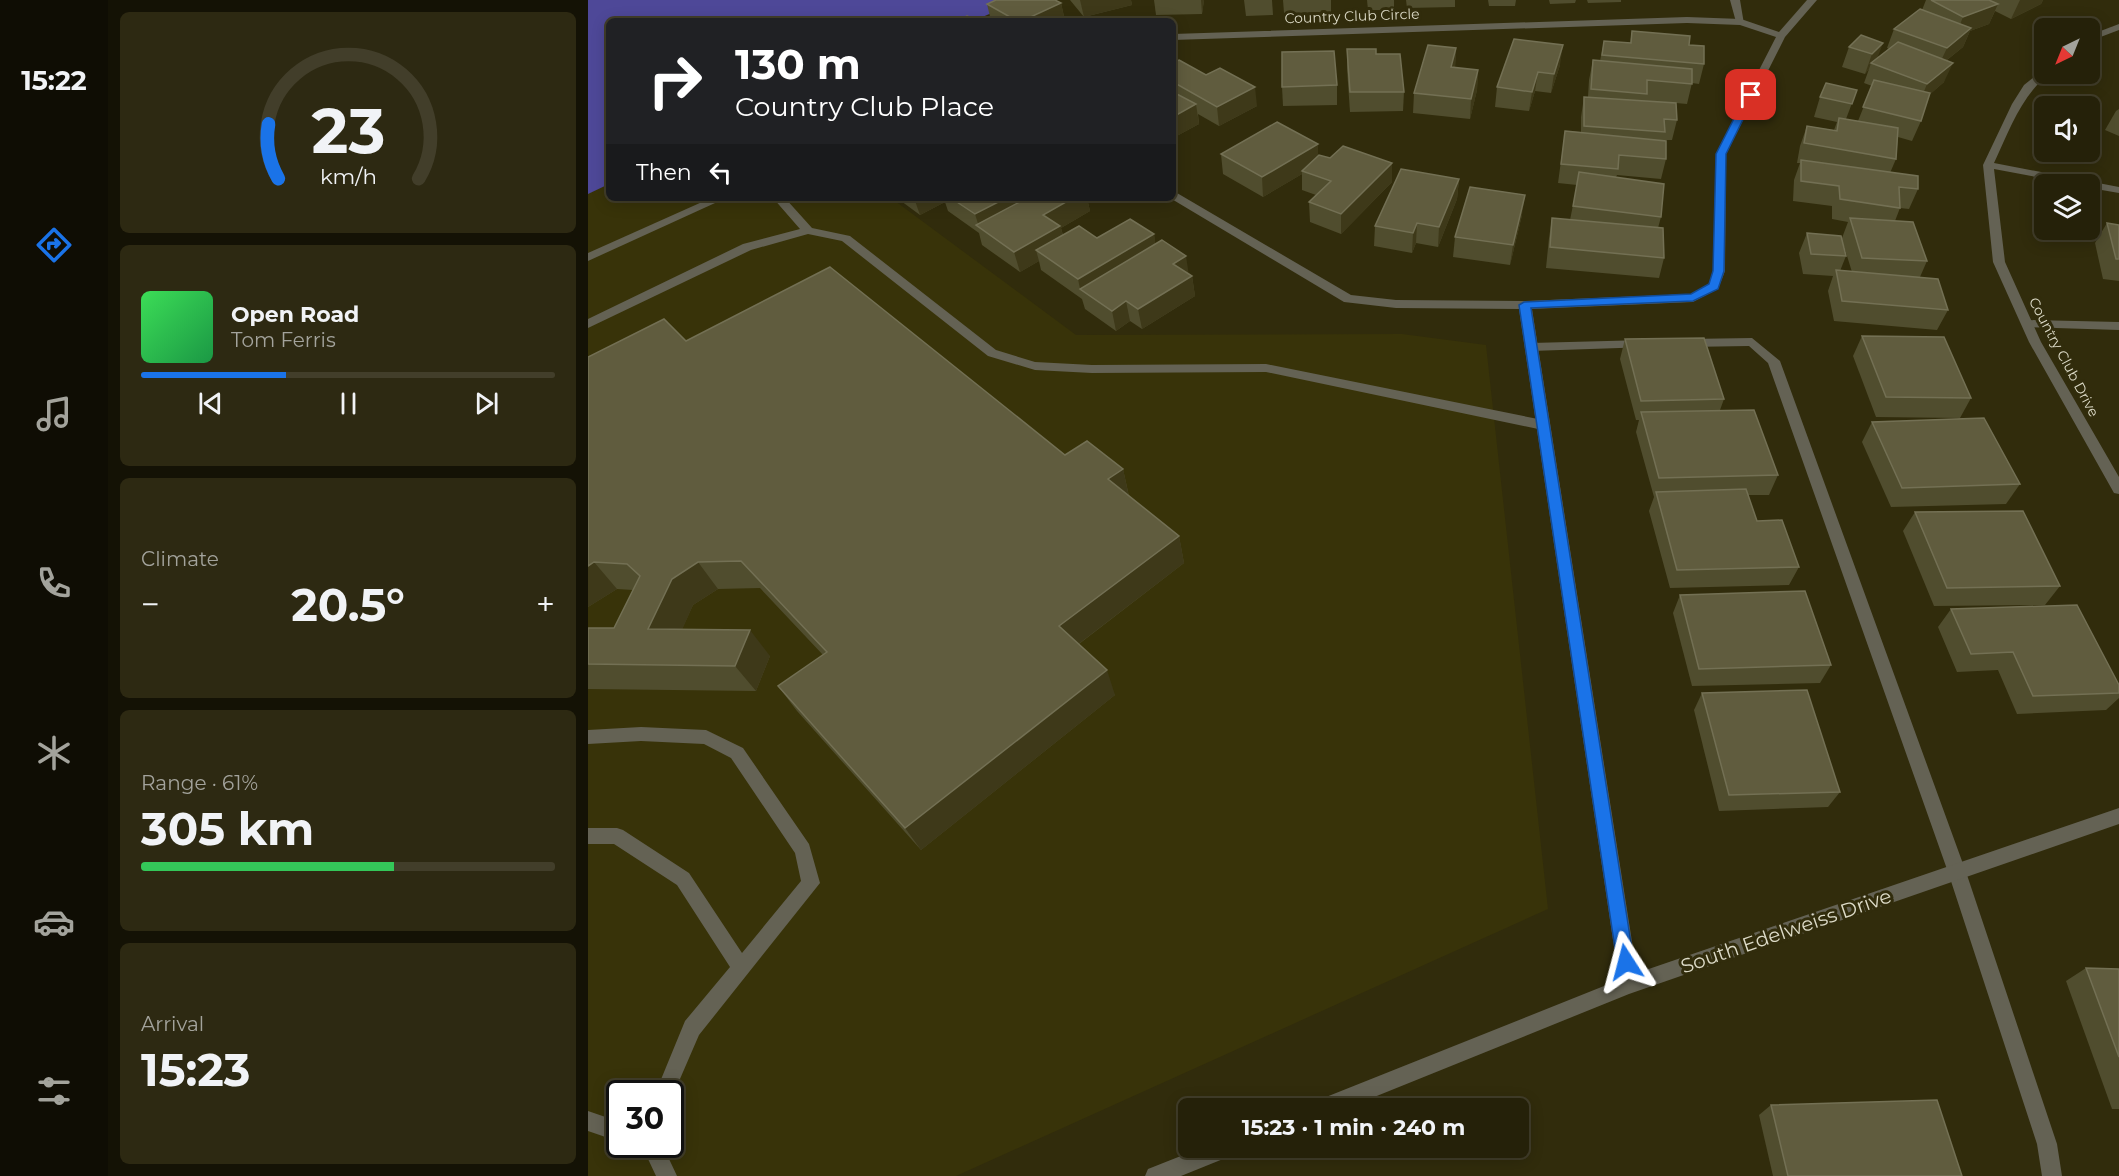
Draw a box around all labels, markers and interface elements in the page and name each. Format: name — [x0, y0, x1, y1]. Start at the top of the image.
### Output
street label: Country Club Circle — [1284, 5, 1420, 27]
north arrow — [2034, 18, 2100, 84]
map controls — [2034, 18, 2100, 240]
text: 130 m — [735, 38, 861, 90]
icon: right — [636, 42, 714, 120]
text: 15:22 — [21, 64, 87, 97]
pin — [1725, 69, 1776, 120]
icon: arrive — [1734, 78, 1767, 111]
text: Country Club Place — [735, 90, 994, 123]
text: 23 — [311, 94, 385, 170]
button: sound — [2034, 96, 2100, 162]
icon: left — [704, 156, 737, 189]
text: Then — [636, 159, 692, 186]
text: km/h — [319, 164, 377, 190]
button: layers — [2034, 174, 2100, 240]
icon: directions — [33, 224, 75, 266]
street label: Country Club Drive — [2025, 294, 2103, 420]
text: Open Road — [231, 301, 359, 328]
text: Tom Ferris — [231, 328, 336, 352]
icon: previous — [194, 387, 227, 420]
icon: pause — [332, 387, 365, 420]
icon: next — [470, 387, 503, 420]
icon: music — [33, 393, 75, 435]
text: Climate — [141, 547, 219, 571]
icon: phone — [33, 562, 75, 604]
text: 20.5° — [291, 577, 405, 632]
text: − — [141, 584, 160, 624]
text: + — [536, 584, 555, 624]
icon: climate — [33, 732, 75, 774]
text: Range · 61% — [141, 771, 258, 795]
text: 305 km — [141, 801, 314, 856]
street label: South Edelweiss Drive — [1677, 884, 1895, 978]
icon: car — [33, 901, 75, 943]
position arrow — [1594, 930, 1658, 994]
text: Arrival — [141, 1012, 204, 1036]
text: 15:23 — [141, 1042, 250, 1097]
icon: filters — [33, 1070, 75, 1112]
speed limit sign: 30 — [606, 1080, 684, 1158]
text: 15:23 · 1 min · 240 m — [1242, 1114, 1465, 1141]

